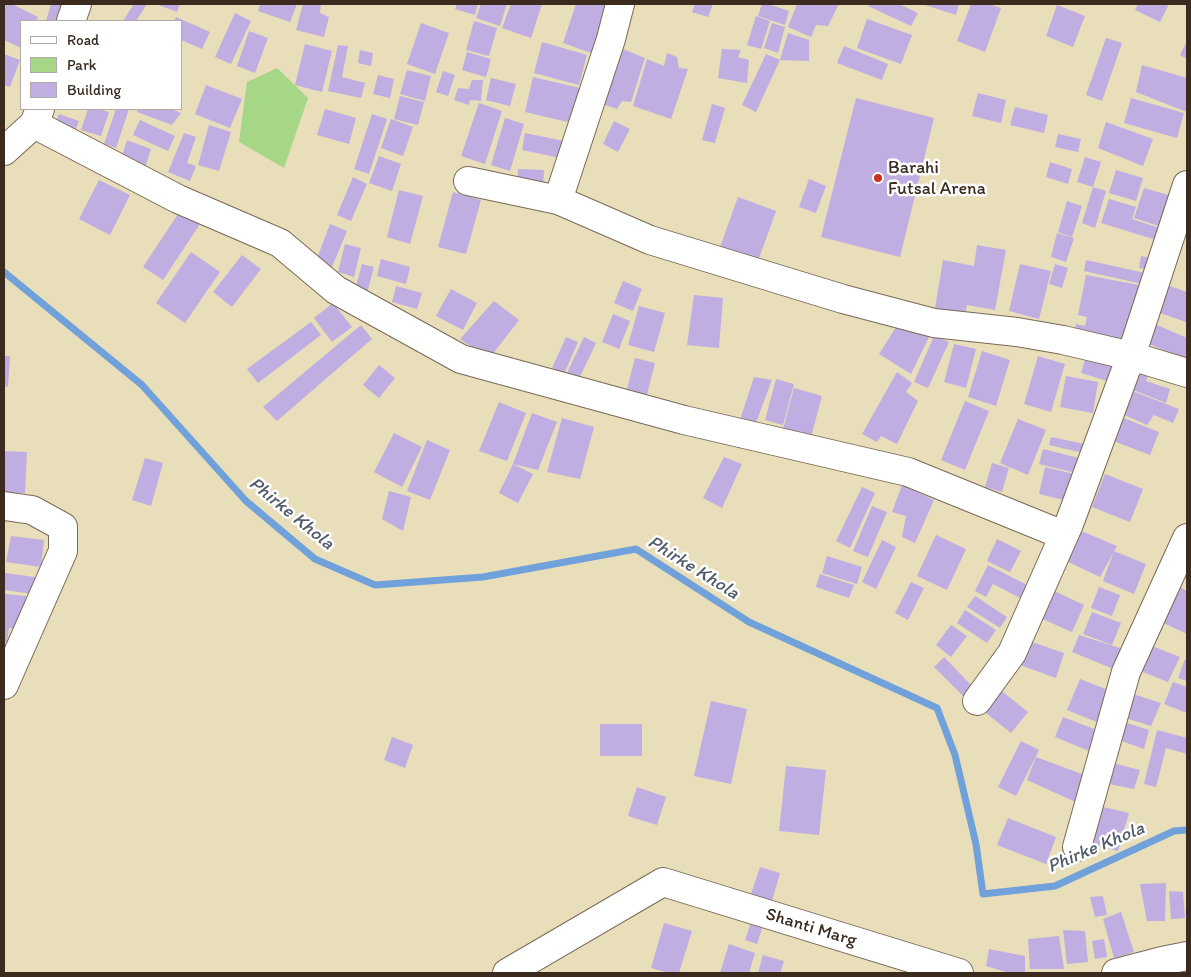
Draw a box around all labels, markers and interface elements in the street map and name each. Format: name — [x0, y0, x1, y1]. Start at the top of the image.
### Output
legend — [20, 20, 182, 110]
text: Road — [67, 31, 99, 49]
text: Park — [67, 56, 97, 74]
text: Building — [67, 81, 121, 99]
place label: Barahi Futsal Arena — [888, 157, 986, 200]
marker: Barahi Futsal Arena — [872, 172, 884, 184]
water label: Phirke Khola — [244, 473, 338, 555]
water label: Phirke Khola — [643, 531, 743, 605]
water label: Phirke Khola — [1044, 817, 1148, 879]
street label: Shanti Marg — [763, 904, 859, 952]

